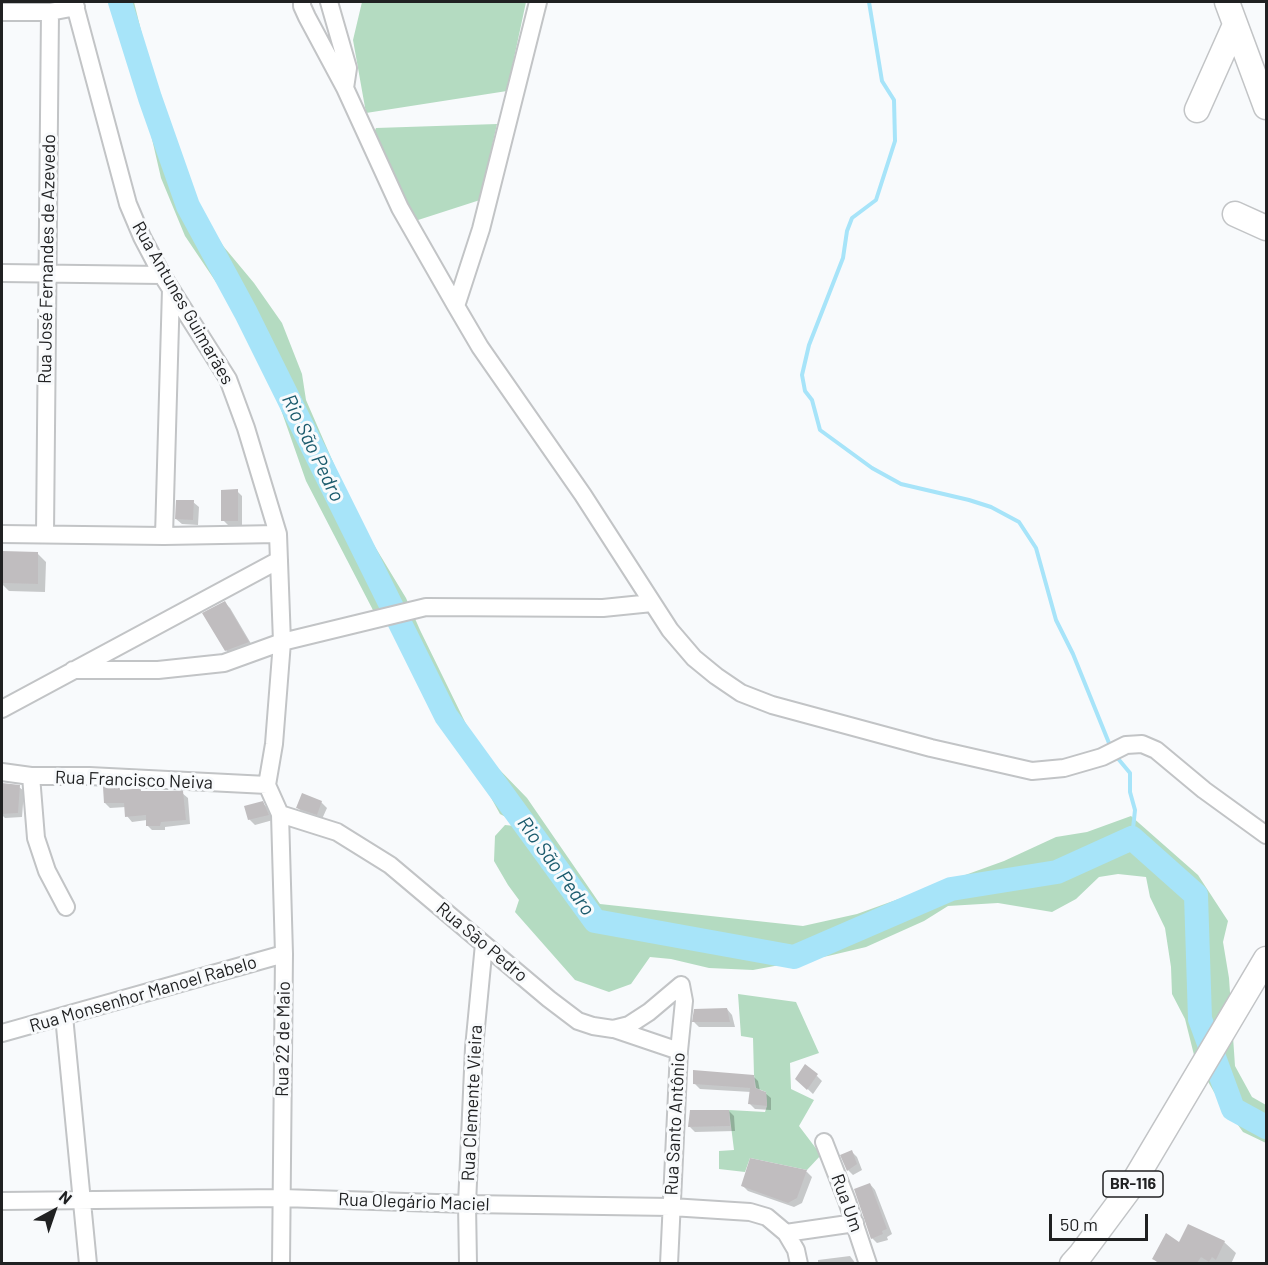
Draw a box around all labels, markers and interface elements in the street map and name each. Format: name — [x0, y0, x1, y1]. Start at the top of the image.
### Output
street label: Rua José Fernandes de Azevedo — [34, 134, 60, 384]
street label: Rua Antunes Guimarães — [128, 218, 238, 388]
water label: Rio São Pedro — [277, 390, 349, 506]
street label: Rua Francisco Neiva — [55, 766, 213, 794]
water label: Rio São Pedro — [512, 812, 600, 920]
street label: Rua São Pedro — [432, 898, 532, 986]
street label: Rua Monsenhor Manoel Rabelo — [27, 951, 259, 1037]
street label: Rua 22 de Maio — [271, 981, 295, 1097]
street label: Rua Clemente Vieira — [457, 1024, 487, 1182]
street label: Rua Santo Antônio — [660, 1052, 690, 1196]
street label: Rua Um — [827, 1171, 867, 1235]
road number: BR-116 — [1103, 1171, 1163, 1197]
north arrow — [24, 1181, 84, 1241]
text: N — [56, 1186, 76, 1208]
street label: Rua Olegário Maciel — [338, 1189, 490, 1215]
scale bar — [1052, 1202, 1151, 1240]
text: 50 m — [1060, 1213, 1098, 1235]

